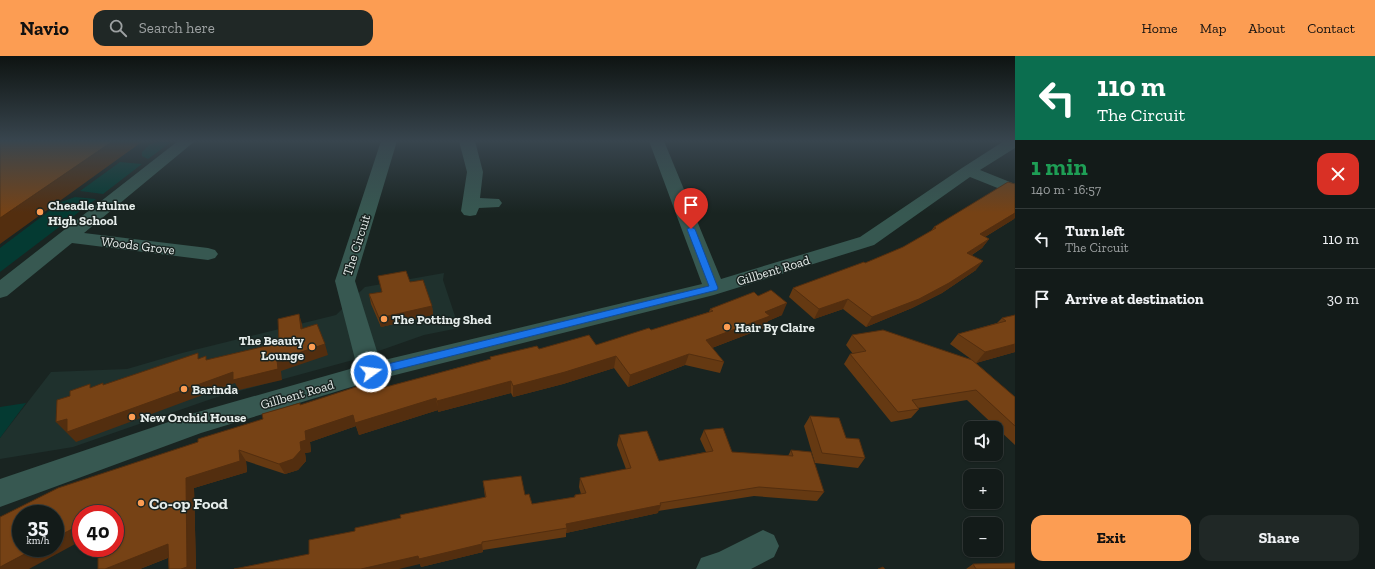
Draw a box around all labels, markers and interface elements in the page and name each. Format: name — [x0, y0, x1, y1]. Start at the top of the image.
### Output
search box — [93, 10, 373, 46]
text: Navio — [20, 17, 69, 40]
icon: search — [107, 17, 129, 39]
text: Search here — [139, 19, 215, 37]
text: Home — [1142, 20, 1178, 37]
text: Map — [1200, 20, 1226, 37]
text: About — [1248, 20, 1285, 37]
text: Contact — [1307, 20, 1355, 37]
text: 110 m — [1097, 70, 1166, 103]
icon: left — [1031, 72, 1083, 124]
text: The Circuit — [1097, 104, 1185, 126]
text: 1 min — [1031, 152, 1088, 181]
button: close — [1317, 153, 1359, 195]
text: 140 m · 16:57 — [1031, 182, 1101, 197]
pin — [674, 188, 708, 229]
icon: arrive — [680, 194, 702, 216]
place label: Cheadle Hulme High School — [48, 198, 136, 228]
marker: Cheadle Hulme High School — [35, 207, 45, 217]
street label: The Circuit — [340, 212, 373, 278]
text: Turn left — [1065, 222, 1125, 240]
icon: left — [1031, 228, 1053, 250]
text: 110 m — [1322, 230, 1359, 248]
street label: Woods Grove — [100, 234, 176, 257]
text: The Circuit — [1065, 240, 1129, 255]
street label: Gillbent Road — [735, 252, 812, 289]
icon: arrive — [1031, 288, 1053, 310]
text: Arrive at destination — [1065, 290, 1204, 308]
text: 30 m — [1327, 290, 1359, 308]
place label: The Potting Shed — [392, 312, 492, 327]
marker: The Potting Shed — [379, 314, 389, 324]
place label: Hair By Claire — [735, 320, 815, 335]
marker: Hair By Claire — [722, 322, 732, 332]
place label: The Beauty Lounge — [239, 333, 305, 363]
marker: The Beauty Lounge — [307, 342, 317, 352]
position arrow — [350, 351, 392, 393]
street label: Gillbent Road — [259, 377, 336, 412]
place label: Barinda — [192, 382, 238, 397]
marker: Barinda — [179, 384, 189, 394]
place label: New Orchid House — [140, 410, 247, 425]
marker: New Orchid House — [127, 412, 137, 422]
map controls — [963, 421, 1003, 557]
button: sound — [963, 421, 1003, 461]
button: + — [963, 469, 1003, 509]
place label: Co-op Food — [149, 494, 228, 513]
marker: Co-op Food — [136, 498, 146, 508]
speed limit sign: 40 — [72, 505, 124, 557]
text: 35 — [27, 514, 49, 538]
button: Exit — [1031, 515, 1191, 561]
button: Share — [1199, 515, 1359, 561]
button: − — [963, 517, 1003, 557]
text: km/h — [27, 535, 49, 547]

